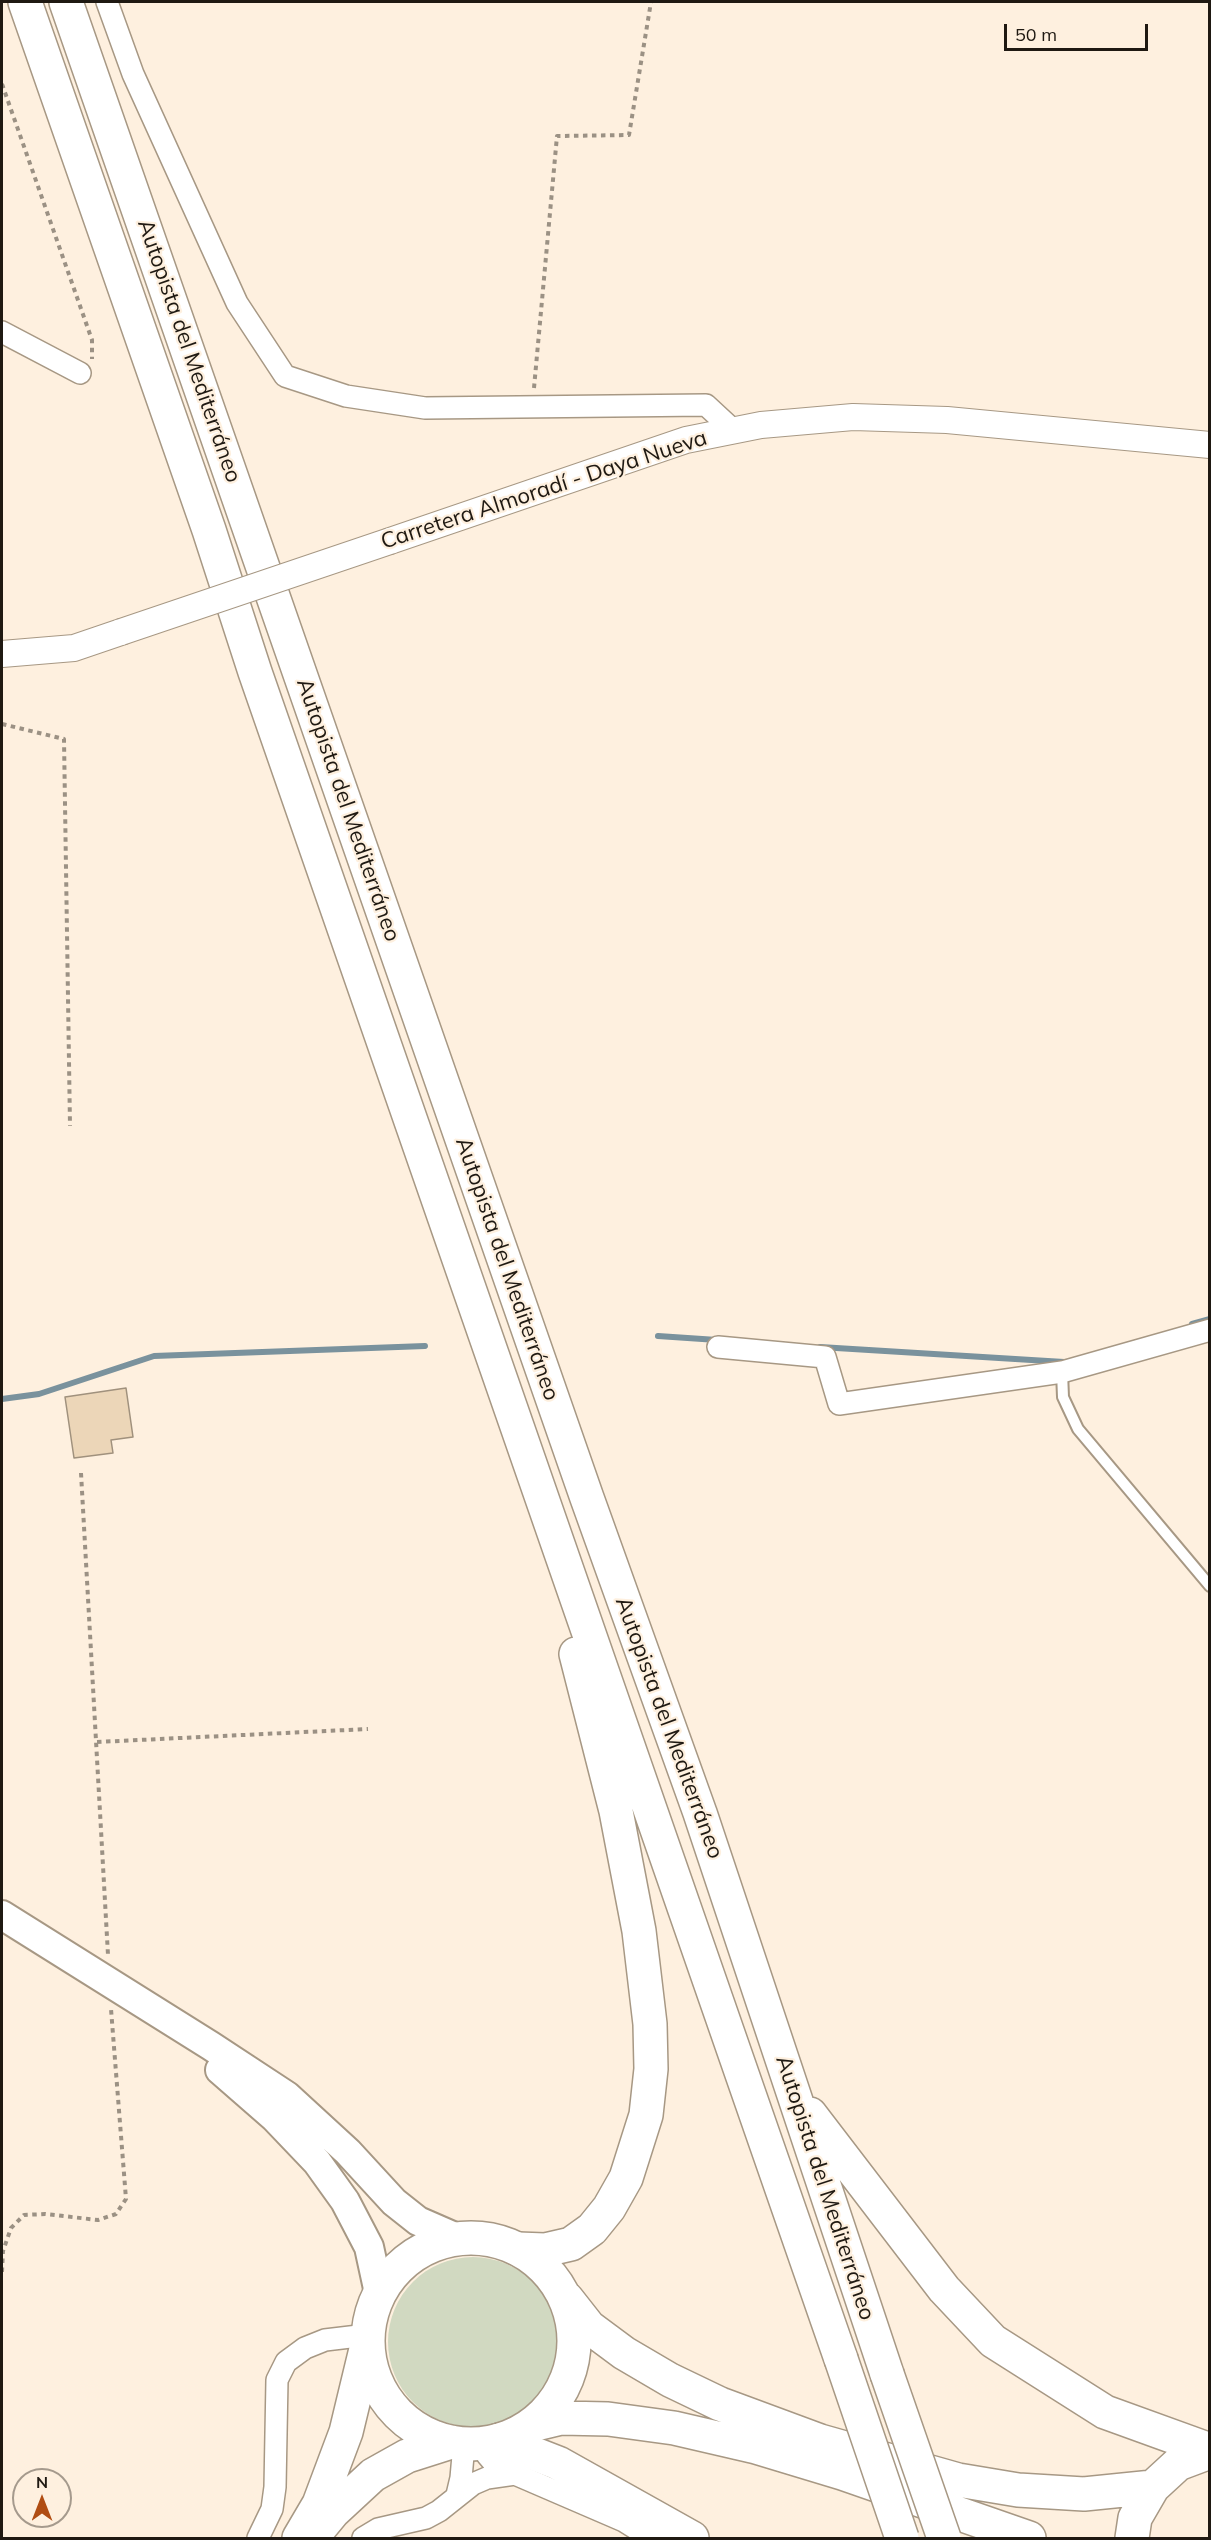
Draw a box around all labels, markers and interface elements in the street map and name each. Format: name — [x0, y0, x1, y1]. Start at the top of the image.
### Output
scale bar — [1007, 12, 1151, 50]
text: 50 m — [1015, 23, 1057, 46]
street label: Autopista del Mediterráneo — [132, 216, 246, 486]
street label: Carretera Almoradí - Daya Nueva — [378, 425, 710, 555]
street label: Autopista del Mediterráneo — [291, 675, 405, 945]
street label: Autopista del Mediterráneo — [450, 1134, 564, 1404]
street label: Autopista del Mediterráneo — [609, 1594, 729, 1862]
street label: Autopista del Mediterráneo — [770, 2052, 880, 2324]
north arrow — [12, 2468, 72, 2528]
text: N — [36, 2472, 48, 2492]

